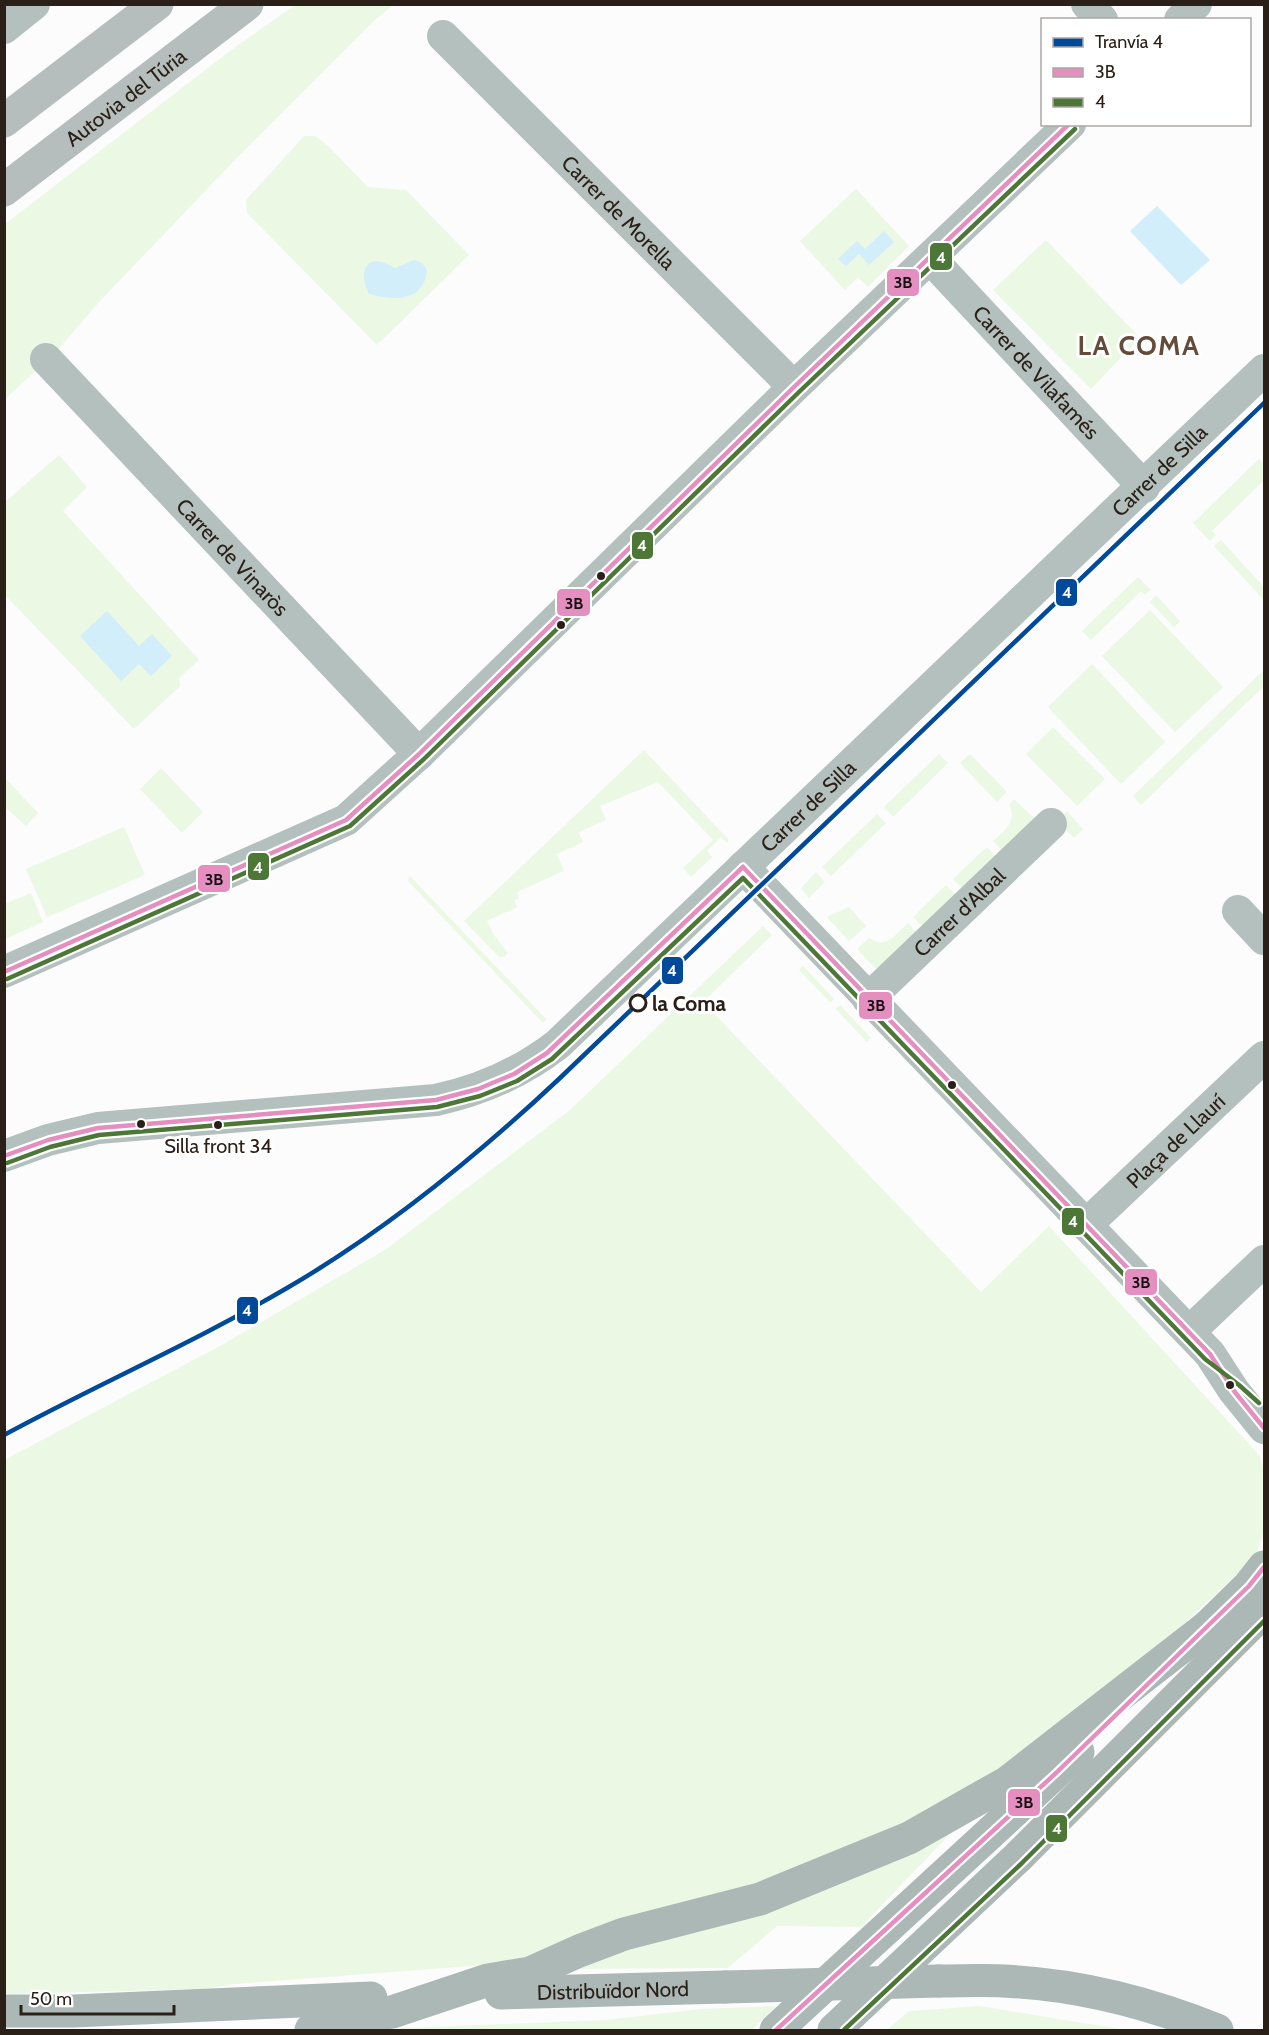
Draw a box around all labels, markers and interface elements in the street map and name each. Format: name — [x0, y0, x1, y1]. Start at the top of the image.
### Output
legend — [1041, 18, 1251, 126]
text: Tranvía 4 — [1095, 31, 1163, 53]
street label: Autovia del Túria — [60, 43, 191, 151]
text: 3B — [1095, 61, 1116, 83]
text: 4 — [1095, 91, 1105, 113]
street label: Carrer de Morella — [557, 150, 681, 274]
line badge: 4 — [929, 242, 953, 271]
text: 4 — [936, 248, 946, 267]
line badge: 3B — [886, 268, 920, 297]
text: 3B — [894, 273, 912, 292]
street label: Carrer de Vilafamés — [968, 300, 1105, 444]
district label: LA COMA — [1078, 329, 1200, 362]
street label: Carrer de Silla — [1106, 419, 1212, 521]
street label: Carrer de Vinaròs — [171, 493, 294, 621]
line badge: 4 — [631, 531, 654, 560]
text: 4 — [637, 536, 647, 555]
unlabelled marker — [595, 570, 607, 582]
line badge: 4 — [1055, 578, 1078, 607]
text: 4 — [1062, 583, 1072, 602]
line badge: 3B — [556, 588, 591, 617]
text: 3B — [565, 594, 583, 613]
unlabelled marker — [555, 619, 567, 631]
street label: Carrer de Silla — [755, 754, 860, 857]
line badge: 4 — [247, 852, 270, 881]
text: 4 — [253, 858, 263, 877]
street label: Carrer d'Albal — [908, 862, 1010, 961]
line badge: 3B — [197, 864, 231, 893]
text: 3B — [205, 870, 223, 889]
line badge: 4 — [661, 956, 684, 985]
text: 4 — [667, 961, 677, 980]
place label: la Coma — [652, 991, 727, 1016]
line badge: 3B — [858, 991, 893, 1020]
marker: la Coma — [629, 994, 647, 1012]
text: 3B — [867, 996, 885, 1015]
unlabelled marker — [946, 1079, 958, 1091]
street label: Plaça de Llaurí — [1121, 1088, 1230, 1193]
unlabelled marker — [135, 1118, 147, 1130]
marker: Silla front 34 — [212, 1119, 224, 1131]
place label: Silla front 34 — [164, 1134, 272, 1158]
line badge: 4 — [1061, 1207, 1085, 1236]
text: 4 — [1068, 1212, 1078, 1231]
line badge: 3B — [1124, 1268, 1158, 1296]
text: 3B — [1132, 1273, 1150, 1292]
line badge: 4 — [236, 1296, 259, 1325]
text: 4 — [242, 1301, 252, 1320]
unlabelled marker — [1224, 1379, 1236, 1391]
line badge: 3B — [1007, 1788, 1041, 1817]
text: 3B — [1015, 1793, 1033, 1812]
line badge: 4 — [1045, 1814, 1068, 1843]
text: 4 — [1052, 1819, 1062, 1838]
street label: Distribuïdor Nord — [537, 1975, 689, 2005]
scale bar — [21, 1978, 174, 2016]
text: 50 m — [30, 1988, 72, 2010]

